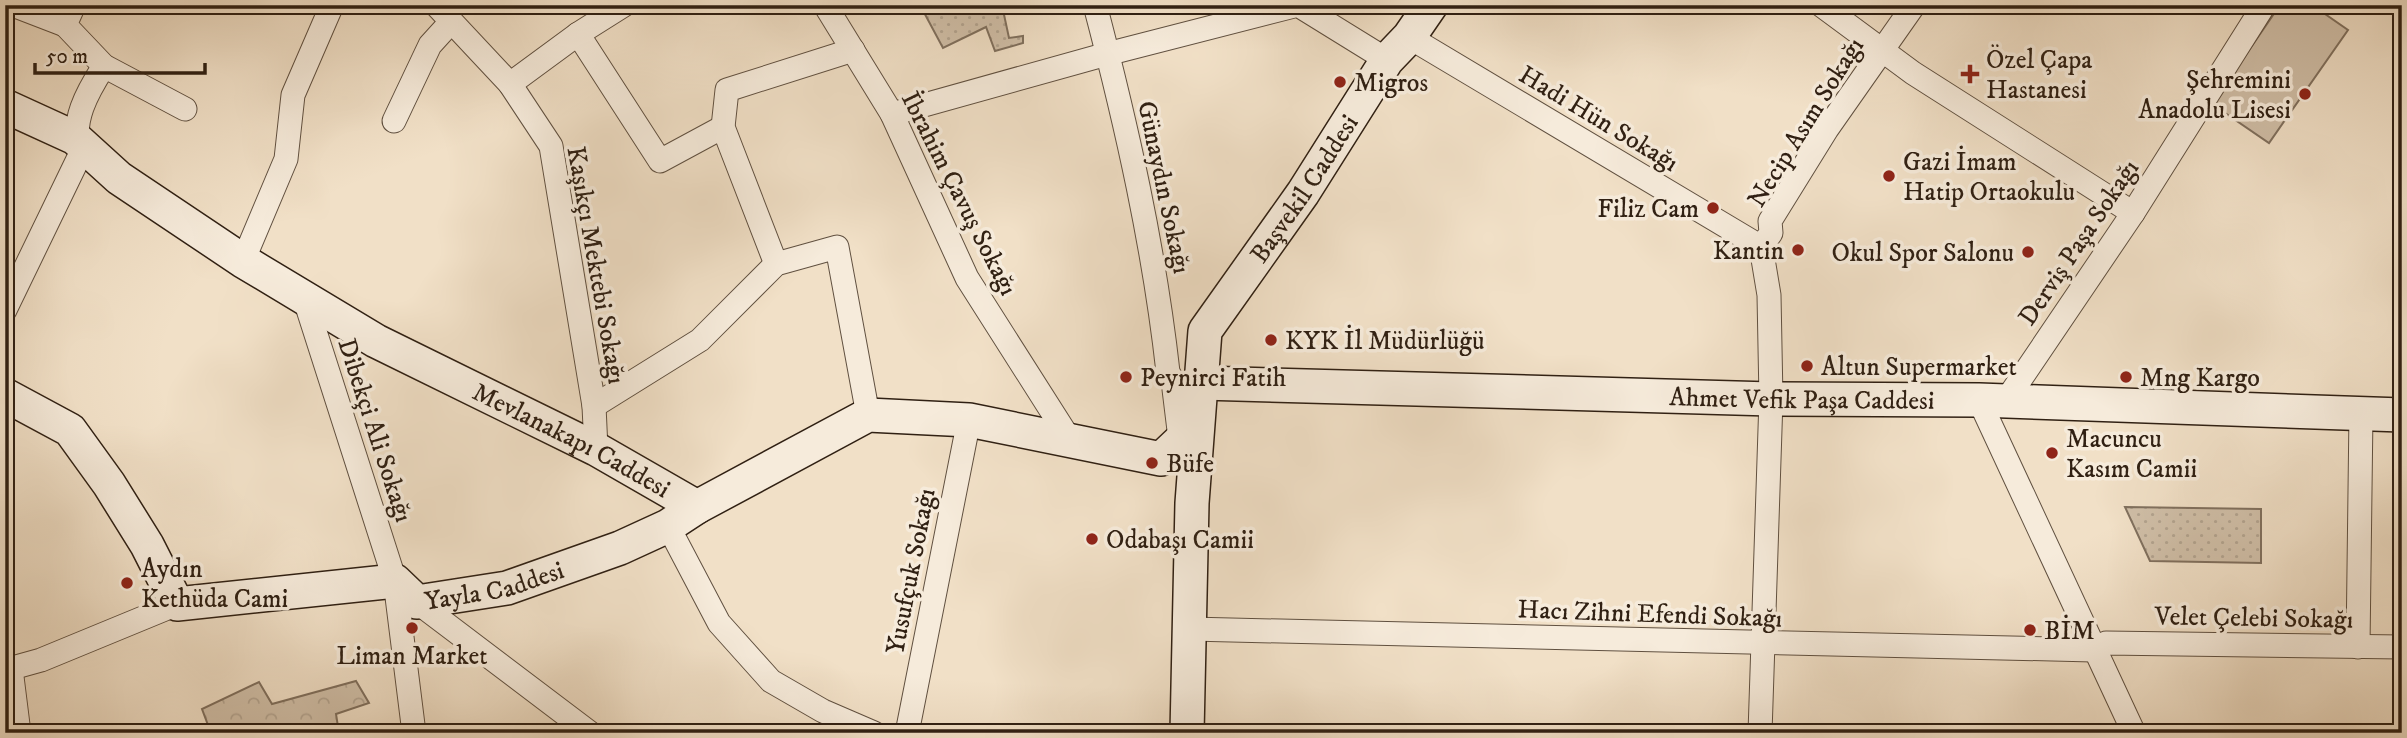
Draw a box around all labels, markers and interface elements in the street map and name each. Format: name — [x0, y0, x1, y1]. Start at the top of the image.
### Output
scale bar — [35, 32, 205, 76]
street label: Necip Asım Sokağı — [1741, 32, 1872, 214]
text: 50 m — [46, 44, 88, 70]
place label: Özel Çapa Hastanesi — [1986, 44, 2092, 107]
street label: Hadi Hün Sokağı — [1512, 59, 1684, 180]
marker: Özel Çapa Hastanesi — [1960, 64, 1980, 84]
place label: Şehremini Anadolu Lisesi — [2138, 64, 2291, 127]
place label: Migros — [1354, 67, 1428, 100]
marker: Migros — [1332, 74, 1348, 90]
street label: İbrahim Çavuş Sokağı — [893, 86, 1025, 301]
marker: Şehremini Anadolu Lisesi — [2297, 86, 2313, 102]
street label: Günaydın Sokağı — [1129, 98, 1198, 277]
street label: Başvekil Caddesi — [1243, 109, 1366, 270]
street label: Kaşıkçı Mektebi Sokağı — [558, 144, 633, 387]
place label: Gazi İmam Hatip Ortaokulu — [1903, 145, 2075, 209]
street label: Derviş Paşa Sokağı — [2011, 153, 2147, 332]
marker: Gazi İmam Hatip Ortaokulu — [1881, 168, 1897, 184]
place label: Filiz Cam — [1597, 193, 1699, 226]
marker: Filiz Cam — [1705, 200, 1721, 216]
place label: Kantin — [1713, 235, 1784, 268]
place label: Okul Spor Salonu — [1832, 237, 2014, 270]
marker: Kantin — [1790, 242, 1806, 258]
marker: Okul Spor Salonu — [2020, 244, 2036, 260]
place label: KYK İl Müdürlüğü — [1285, 324, 1484, 358]
marker: KYK İl Müdürlüğü — [1263, 332, 1279, 348]
street label: Dibekçi Ali Sokağı — [329, 334, 420, 527]
place label: Altun Supermarket — [1821, 351, 2017, 384]
marker: Altun Supermarket — [1799, 358, 1815, 374]
place label: Peynirci Fatih — [1140, 362, 1286, 395]
place label: Mng Kargo — [2140, 362, 2260, 395]
marker: Peynirci Fatih — [1118, 369, 1134, 385]
marker: Mng Kargo — [2118, 369, 2134, 385]
street label: Mevlanakapı Caddesi — [467, 376, 676, 506]
street label: Ahmet Vefik Paşa Caddesi — [1669, 381, 1934, 418]
place label: Macuncu Kasım Camii — [2066, 423, 2197, 486]
marker: Macuncu Kasım Camii — [2044, 445, 2060, 461]
place label: Büfe — [1166, 448, 1214, 481]
marker: Büfe — [1144, 455, 1160, 471]
street label: Yusufçuk Sokağı — [879, 485, 944, 657]
place label: Odabaşı Camii — [1106, 524, 1254, 557]
marker: Odabaşı Camii — [1084, 531, 1100, 547]
place label: Aydın Kethüda Cami — [141, 553, 288, 616]
street label: Yayla Caddesi — [422, 554, 569, 619]
marker: Aydın Kethüda Cami — [119, 575, 135, 591]
street label: Hacı Zihni Efendi Sokağı — [1517, 593, 1783, 636]
street label: Velet Çelebi Sokağı — [2153, 600, 2354, 637]
place label: BİM — [2044, 614, 2095, 648]
marker: Liman Market — [404, 620, 420, 636]
marker: BİM — [2022, 622, 2038, 638]
place label: Liman Market — [336, 640, 488, 673]

